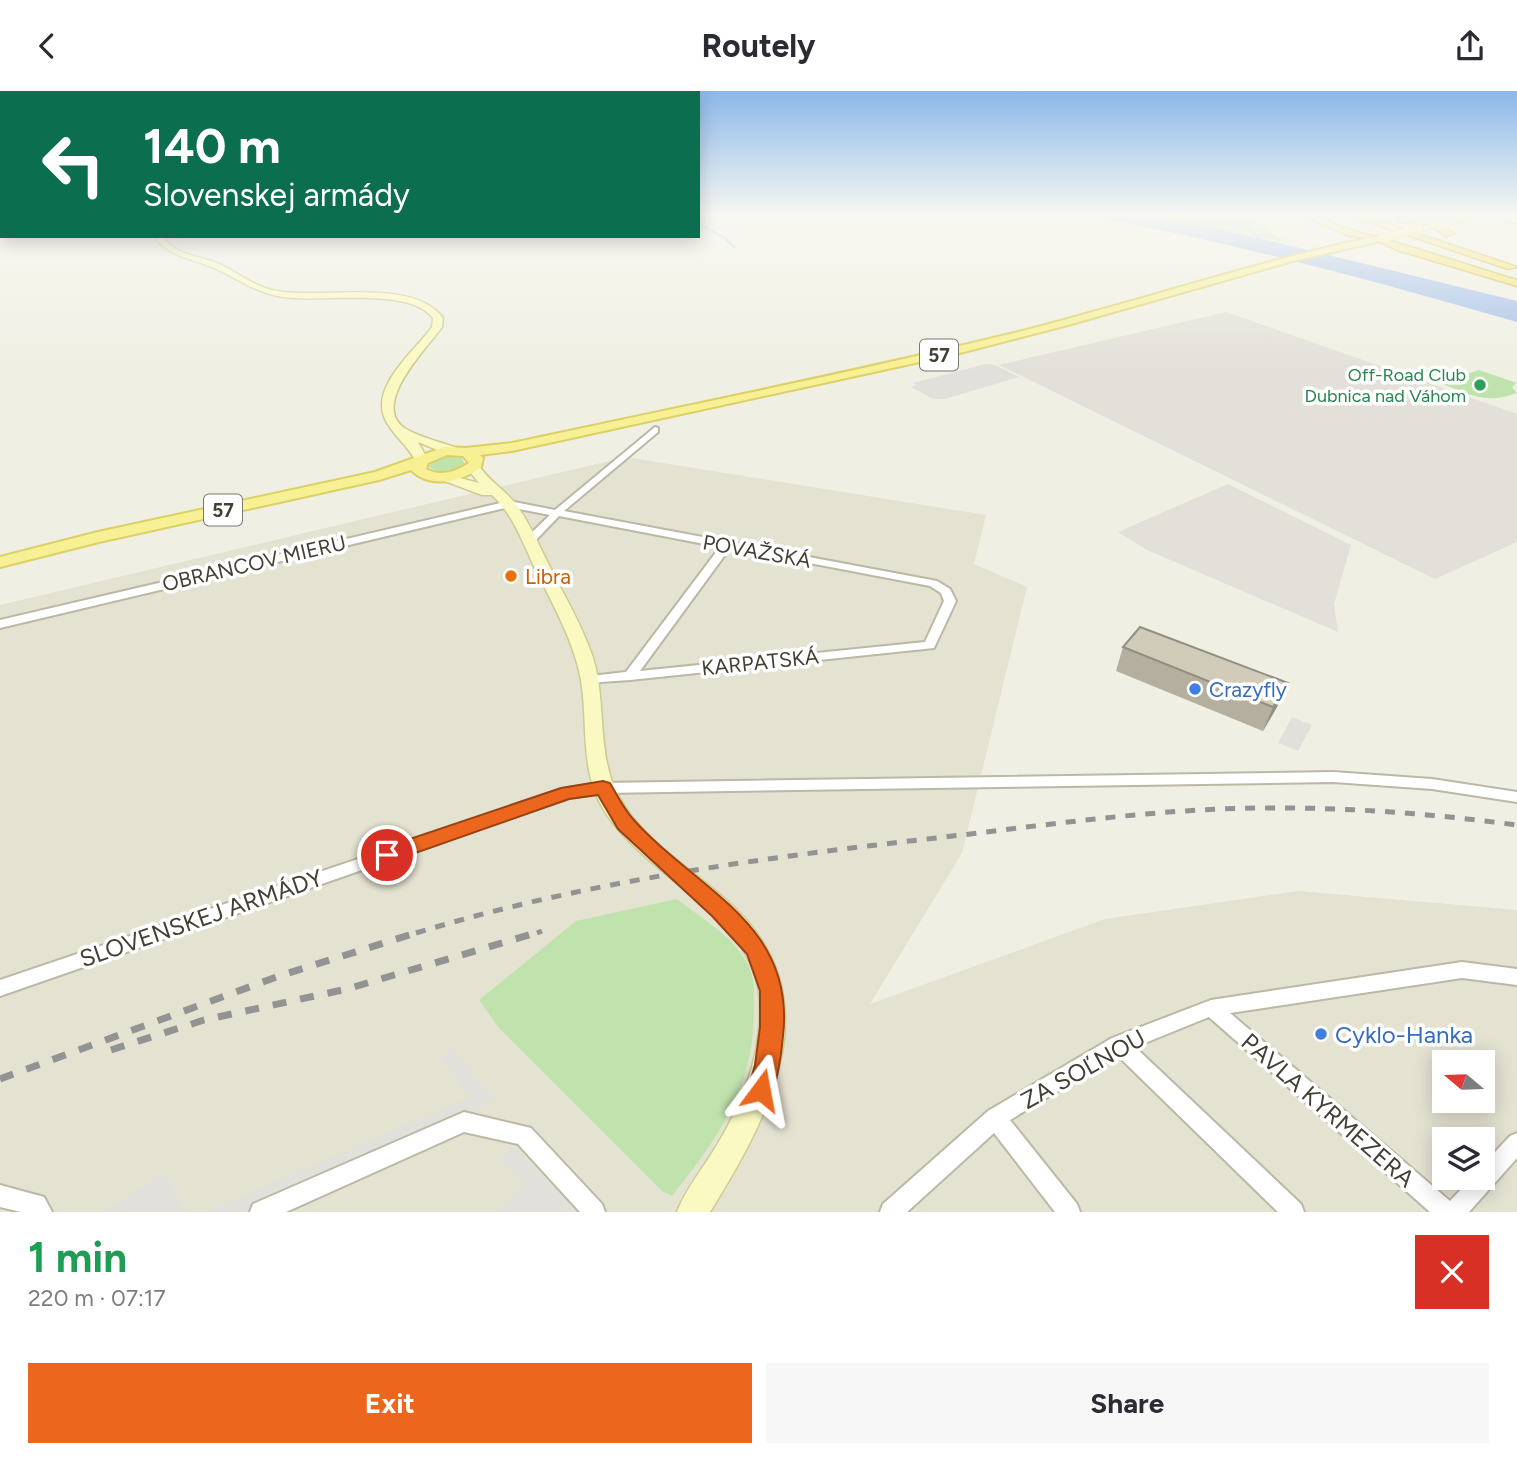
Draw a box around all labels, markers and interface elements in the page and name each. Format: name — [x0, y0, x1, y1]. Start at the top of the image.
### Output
icon: back — [28, 27, 66, 65]
text: Routely — [701, 27, 816, 65]
icon: share — [1451, 27, 1489, 65]
text: 140 m — [143, 116, 281, 175]
icon: left — [28, 119, 119, 210]
text: Slovenskej armády — [143, 176, 410, 214]
road number: 57 — [920, 339, 958, 371]
place label: Off-Road Club Dubnica nad Váhom — [1305, 364, 1466, 407]
marker: Off-Road Club Dubnica nad Váhom — [1472, 377, 1488, 393]
road number: 57 — [204, 495, 242, 525]
street label: POVAŽSKÁ — [701, 529, 813, 573]
street label: OBRANCOV MIERU — [160, 530, 348, 596]
place label: Libra — [525, 564, 571, 589]
marker: Libra — [503, 568, 519, 584]
street label: KARPATSKÁ — [700, 643, 820, 681]
place label: Crazyfly — [1209, 677, 1287, 702]
marker: Crazyfly — [1187, 681, 1203, 697]
pin — [357, 825, 417, 885]
icon: arrive — [368, 836, 406, 874]
street label: SLOVENSKEJ ARMÁDY — [76, 863, 327, 973]
place label: Cyklo-Hanka — [1335, 1020, 1473, 1049]
street label: ZA SOĽNOU — [1016, 1023, 1150, 1115]
marker: Cyklo-Hanka — [1313, 1026, 1329, 1042]
street label: PAVLA KYRMEZERA — [1235, 1027, 1421, 1194]
north arrow — [1432, 1050, 1494, 1113]
map controls — [1432, 1050, 1495, 1190]
position arrow — [724, 1053, 798, 1127]
button: layers — [1432, 1127, 1495, 1190]
text: 1 min — [28, 1232, 127, 1283]
button: close — [1415, 1235, 1489, 1309]
text: 220 m · 07:17 — [28, 1284, 166, 1312]
button: Exit — [28, 1363, 752, 1443]
button: Share — [766, 1363, 1489, 1443]

